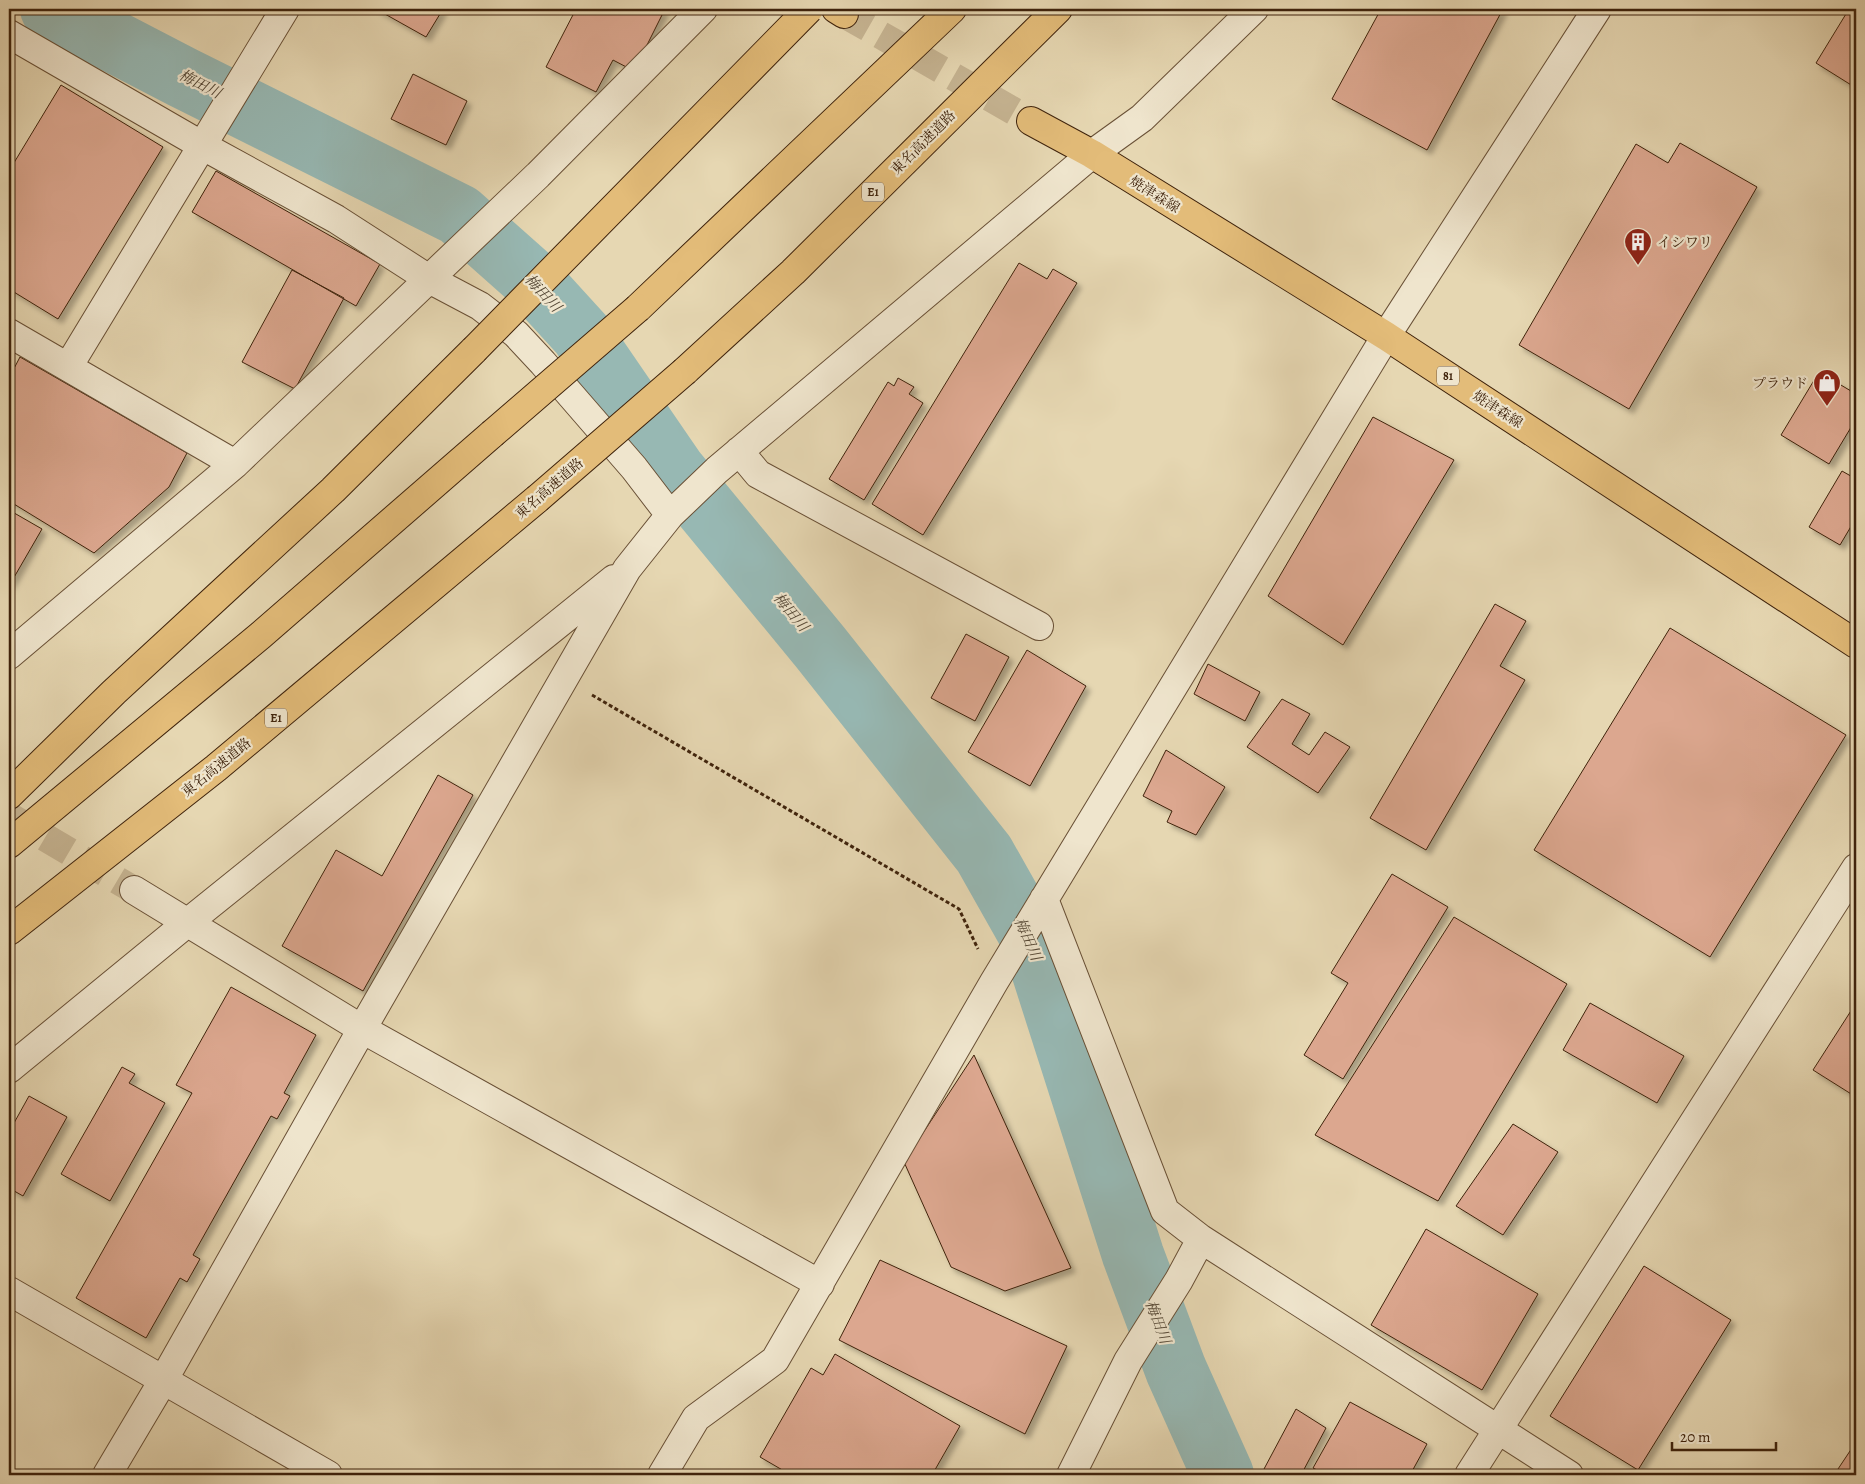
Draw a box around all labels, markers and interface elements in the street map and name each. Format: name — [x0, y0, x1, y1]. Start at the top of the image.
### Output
water label: 梅田川 — [175, 65, 226, 104]
street label: 東名高速道路 — [887, 106, 960, 179]
street label: 焼津森線 — [1126, 172, 1184, 217]
road number: E1 — [862, 182, 884, 202]
building icon: イシワリ — [1623, 227, 1653, 266]
place label: イシワリ — [1657, 233, 1713, 252]
water label: 梅田川 — [520, 270, 567, 318]
road number: 81 — [1437, 366, 1459, 386]
shop icon: プラウド — [1812, 368, 1842, 407]
place label: プラウド — [1752, 374, 1808, 393]
street label: 焼津森線 — [1469, 386, 1526, 433]
street label: 東名高速道路 — [511, 454, 587, 523]
water label: 梅田川 — [769, 588, 814, 637]
road number: E1 — [265, 708, 287, 728]
street label: 東名高速道路 — [178, 734, 255, 801]
water label: 梅田川 — [1010, 914, 1047, 965]
water label: 梅田川 — [1141, 1297, 1176, 1348]
scale bar — [1672, 1419, 1776, 1451]
text: 20 m — [1680, 1427, 1711, 1447]

